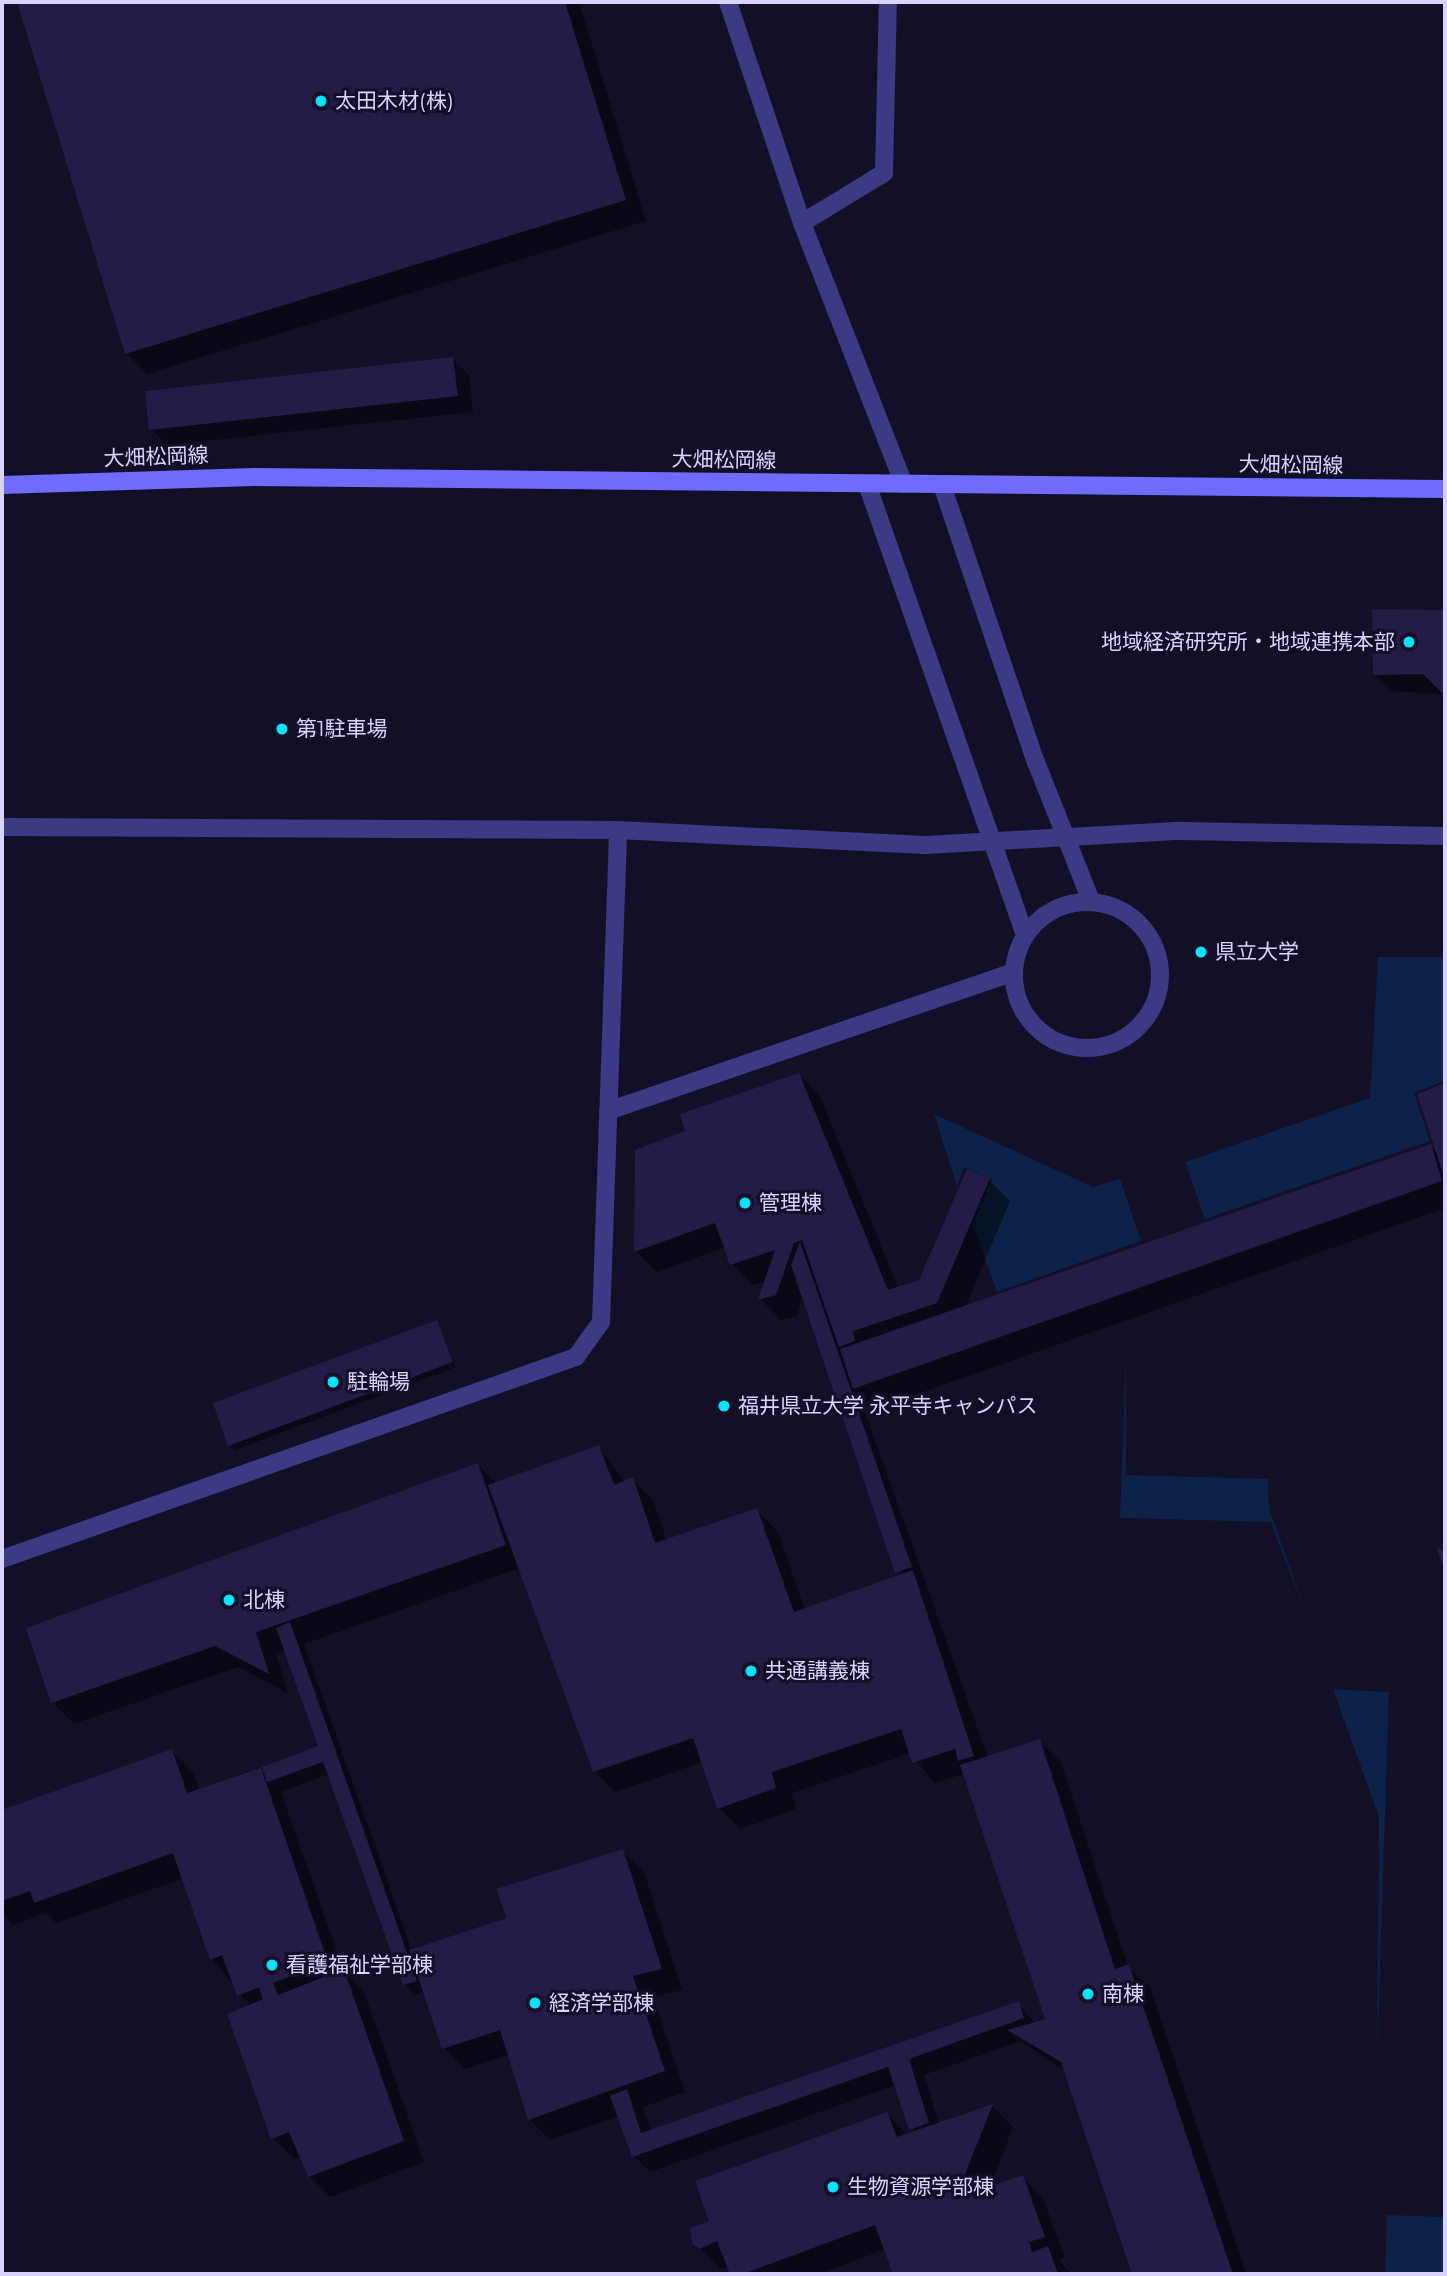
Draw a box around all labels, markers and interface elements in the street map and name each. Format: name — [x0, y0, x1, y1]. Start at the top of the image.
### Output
place label: 太田木材(株) — [335, 88, 454, 114]
marker: 太田木材(株) — [313, 93, 329, 109]
street label: 大畑松岡線 — [103, 443, 209, 471]
street label: 大畑松岡線 — [671, 446, 777, 474]
street label: 大畑松岡線 — [1238, 451, 1344, 479]
place label: 地域経済研究所・地域連携本部 — [1101, 629, 1395, 655]
marker: 地域経済研究所・地域連携本部 — [1401, 634, 1417, 650]
place label: 第1駐車場 — [296, 716, 388, 742]
marker: 第1駐車場 — [274, 721, 290, 737]
place label: 県立大学 — [1215, 939, 1299, 965]
marker: 県立大学 — [1193, 944, 1209, 960]
place label: 管理棟 — [759, 1190, 822, 1216]
marker: 管理棟 — [737, 1195, 753, 1211]
place label: 駐輪場 — [347, 1369, 410, 1395]
marker: 駐輪場 — [325, 1374, 341, 1390]
place label: 福井県立大学 永平寺キャンパス — [738, 1393, 1038, 1419]
marker: 福井県立大学 永平寺キャンパス — [716, 1398, 732, 1414]
place label: 北棟 — [243, 1587, 285, 1613]
marker: 北棟 — [221, 1592, 237, 1608]
place label: 共通講義棟 — [765, 1658, 870, 1684]
marker: 共通講義棟 — [743, 1663, 759, 1679]
place label: 看護福祉学部棟 — [286, 1952, 433, 1978]
marker: 看護福祉学部棟 — [264, 1957, 280, 1973]
place label: 南棟 — [1102, 1981, 1144, 2007]
marker: 南棟 — [1080, 1986, 1096, 2002]
place label: 経済学部棟 — [549, 1990, 654, 2016]
marker: 経済学部棟 — [527, 1995, 543, 2011]
place label: 生物資源学部棟 — [847, 2174, 994, 2200]
marker: 生物資源学部棟 — [825, 2179, 841, 2195]

